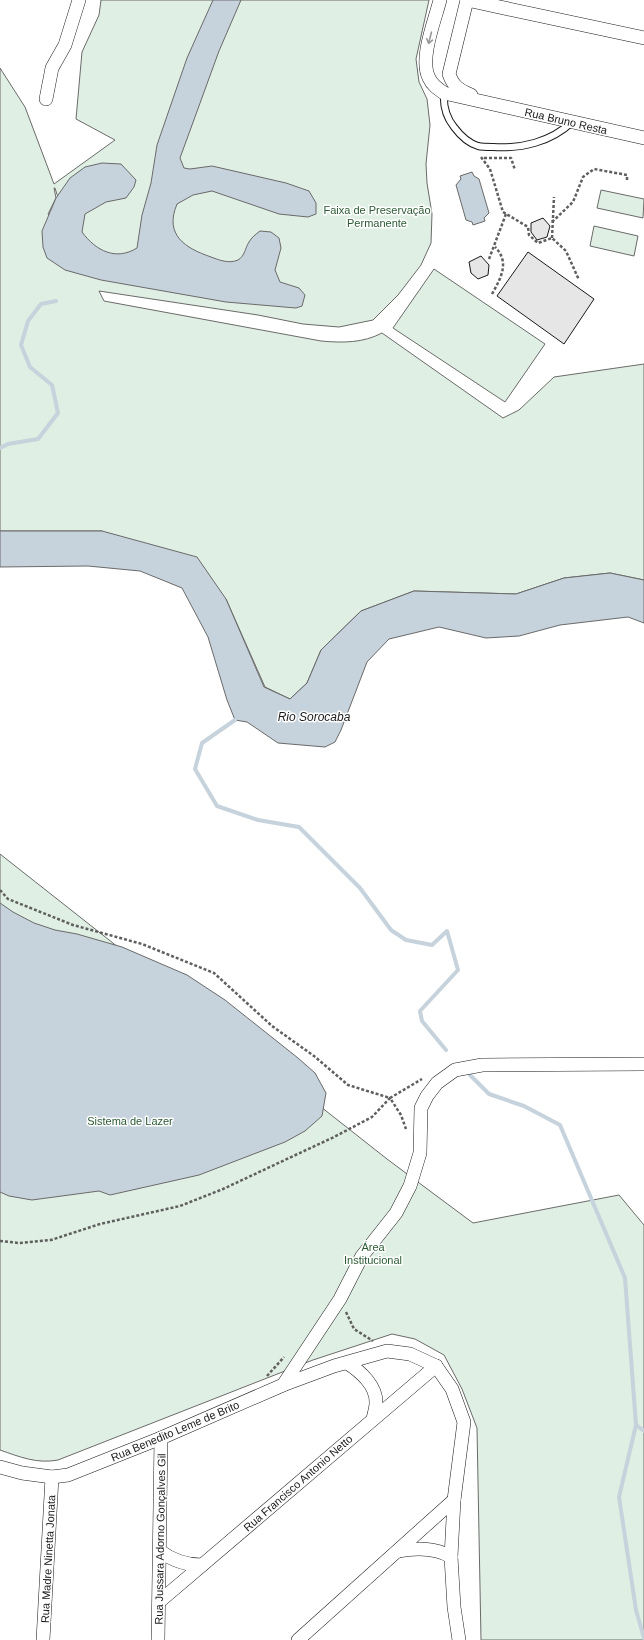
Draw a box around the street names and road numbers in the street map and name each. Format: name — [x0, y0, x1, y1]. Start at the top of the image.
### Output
street label: Rua Bruno Resta — [524, 106, 609, 137]
street label: Rua Benedito Leme de Brito — [109, 1398, 241, 1464]
street label: Rua Francisco Antonio Netto — [241, 1433, 355, 1533]
street label: Rua Jussara Adorno Gonçalves Gil — [153, 1453, 167, 1625]
street label: Rua Madre Ninetta Jonata — [39, 1494, 57, 1623]

